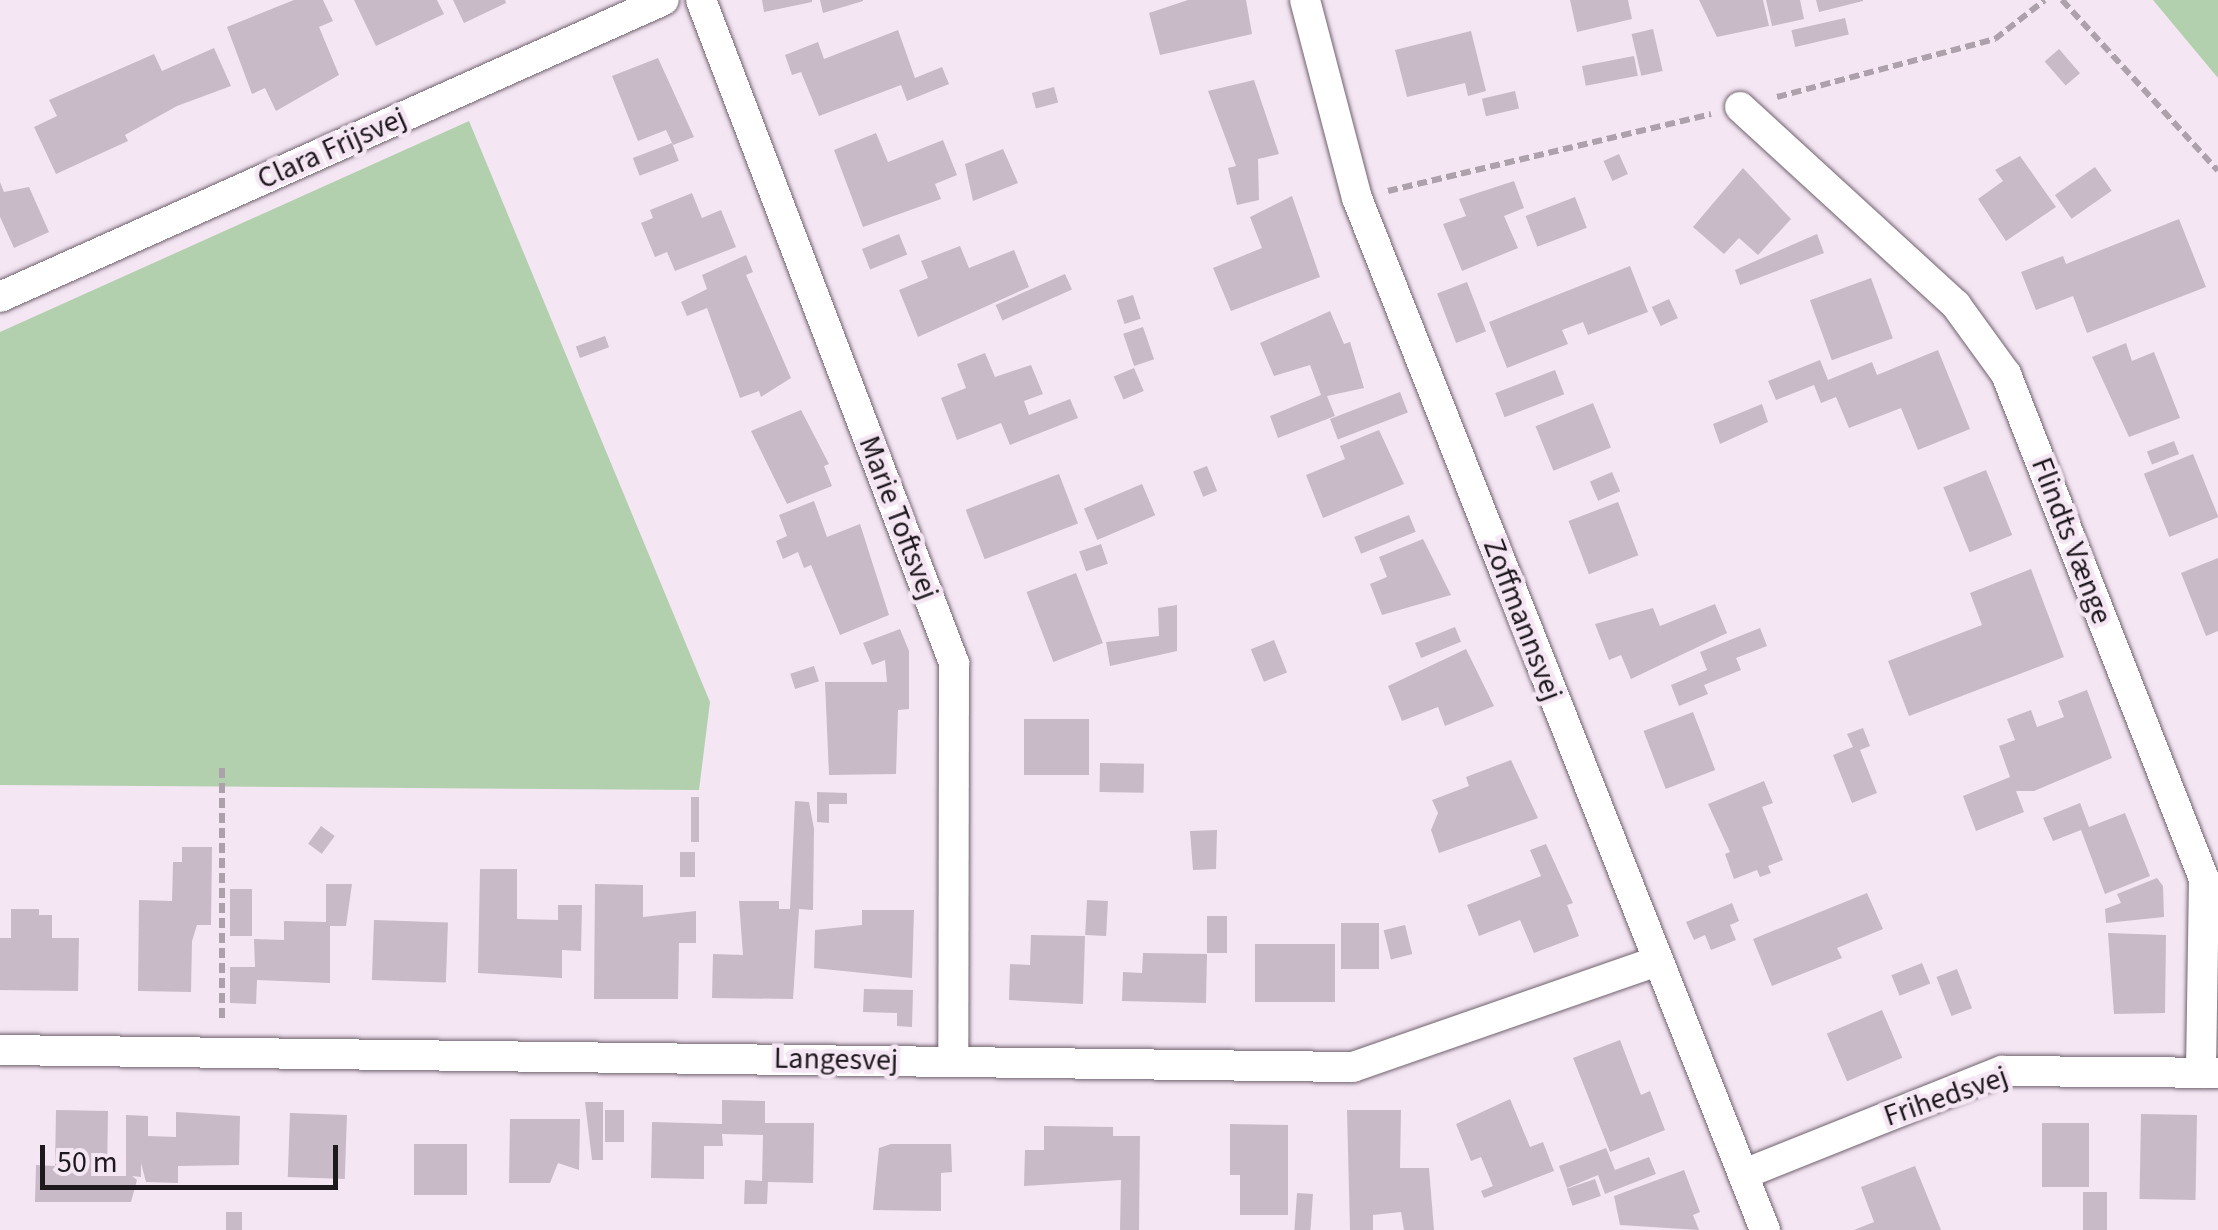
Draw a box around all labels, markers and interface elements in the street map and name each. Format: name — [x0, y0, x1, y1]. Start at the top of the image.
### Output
street label: Clara Frijsvej — [252, 100, 412, 198]
street label: Marie Toftsvej — [850, 431, 946, 605]
street label: Flindts Vænge — [2023, 453, 2119, 629]
street label: Zoffmannsvej — [1475, 534, 1569, 706]
street label: Langesvej — [773, 1041, 899, 1079]
street label: Frihedsvej — [1879, 1059, 2013, 1135]
scale bar — [45, 1125, 342, 1187]
text: 50 m — [57, 1141, 118, 1184]

